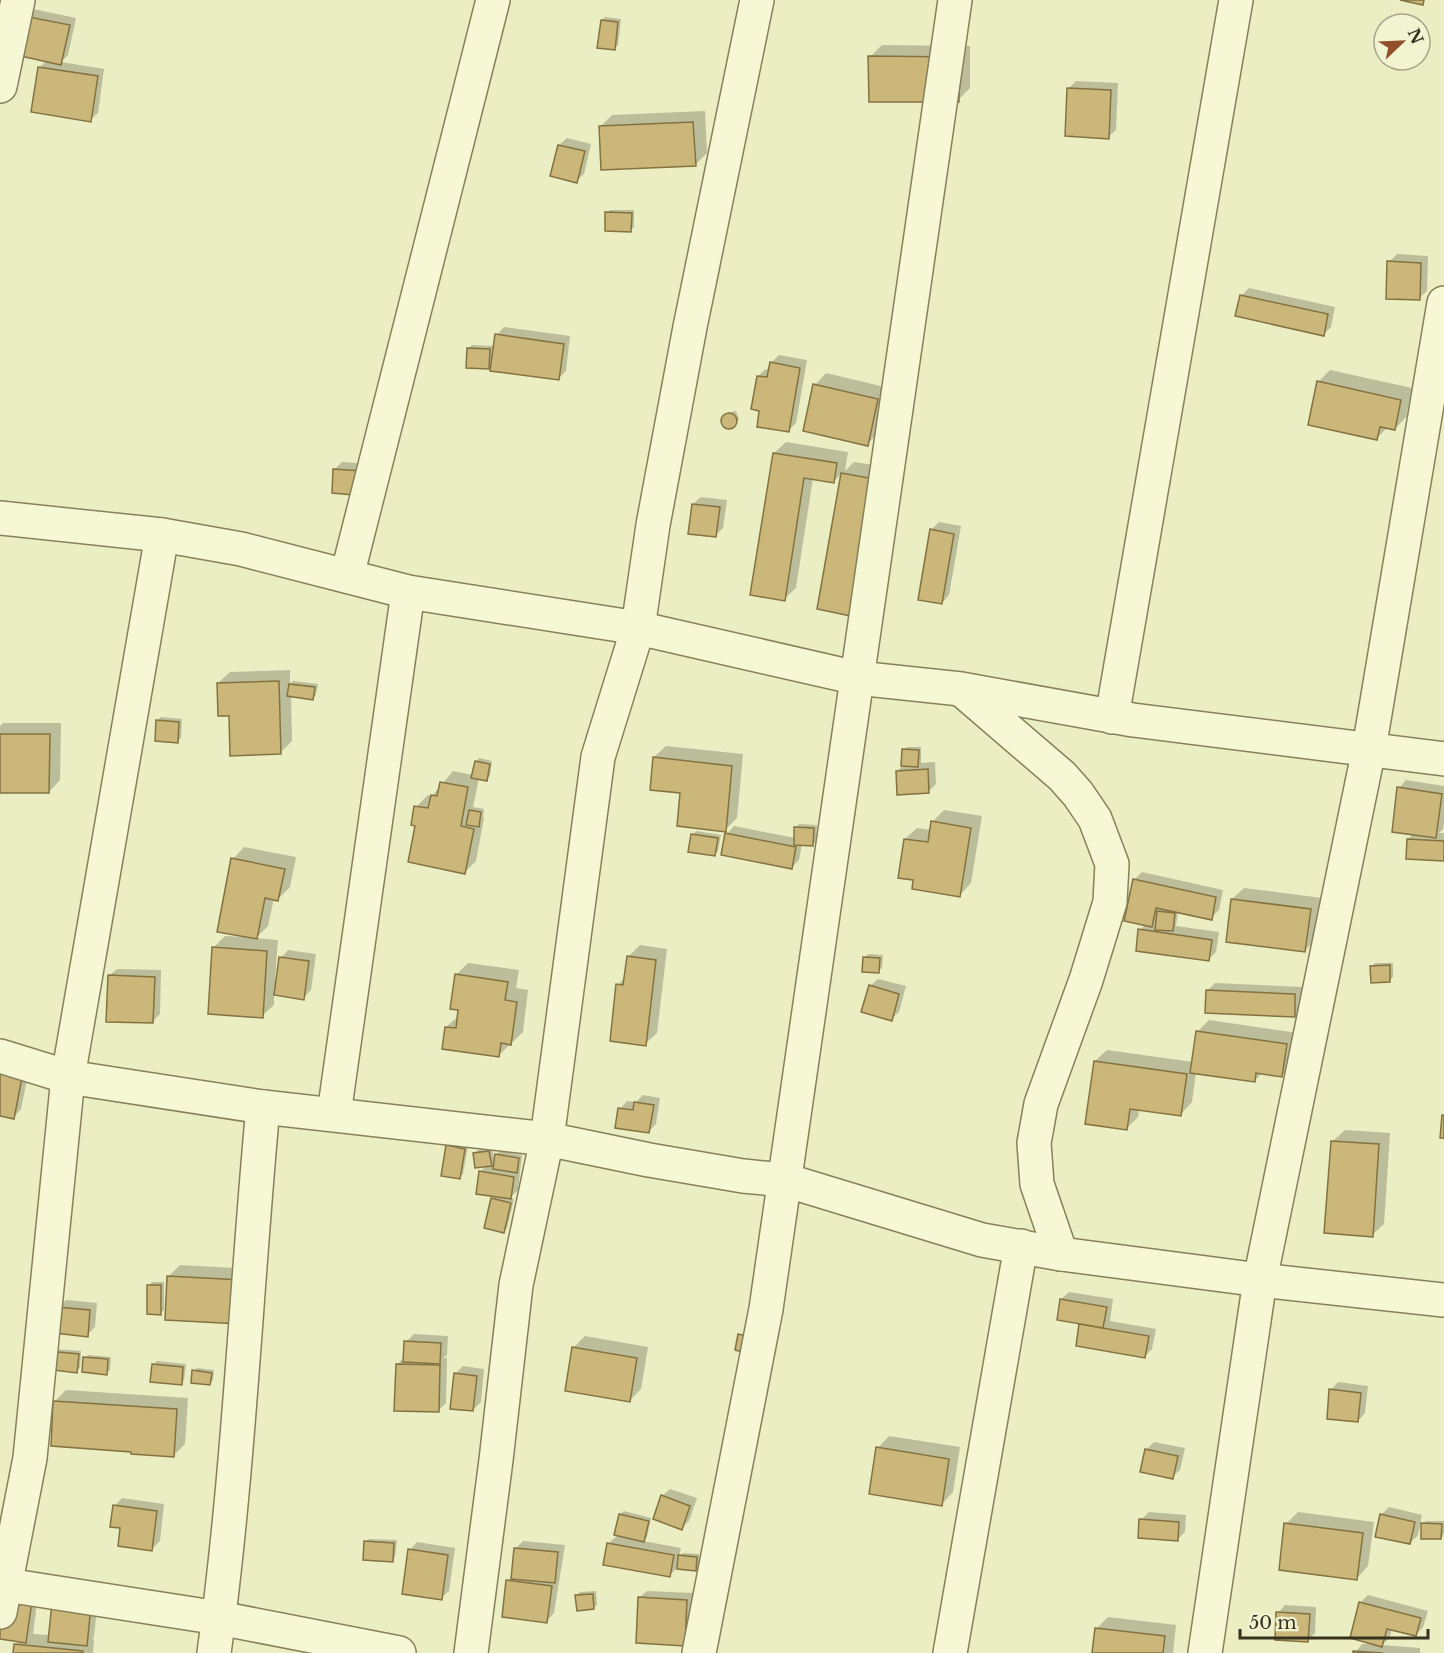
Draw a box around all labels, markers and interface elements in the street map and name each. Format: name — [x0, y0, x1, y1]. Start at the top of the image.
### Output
north arrow — [1372, 12, 1432, 72]
text: N — [1404, 25, 1428, 47]
scale bar — [1240, 1602, 1428, 1640]
text: 50 m — [1249, 1612, 1297, 1634]

